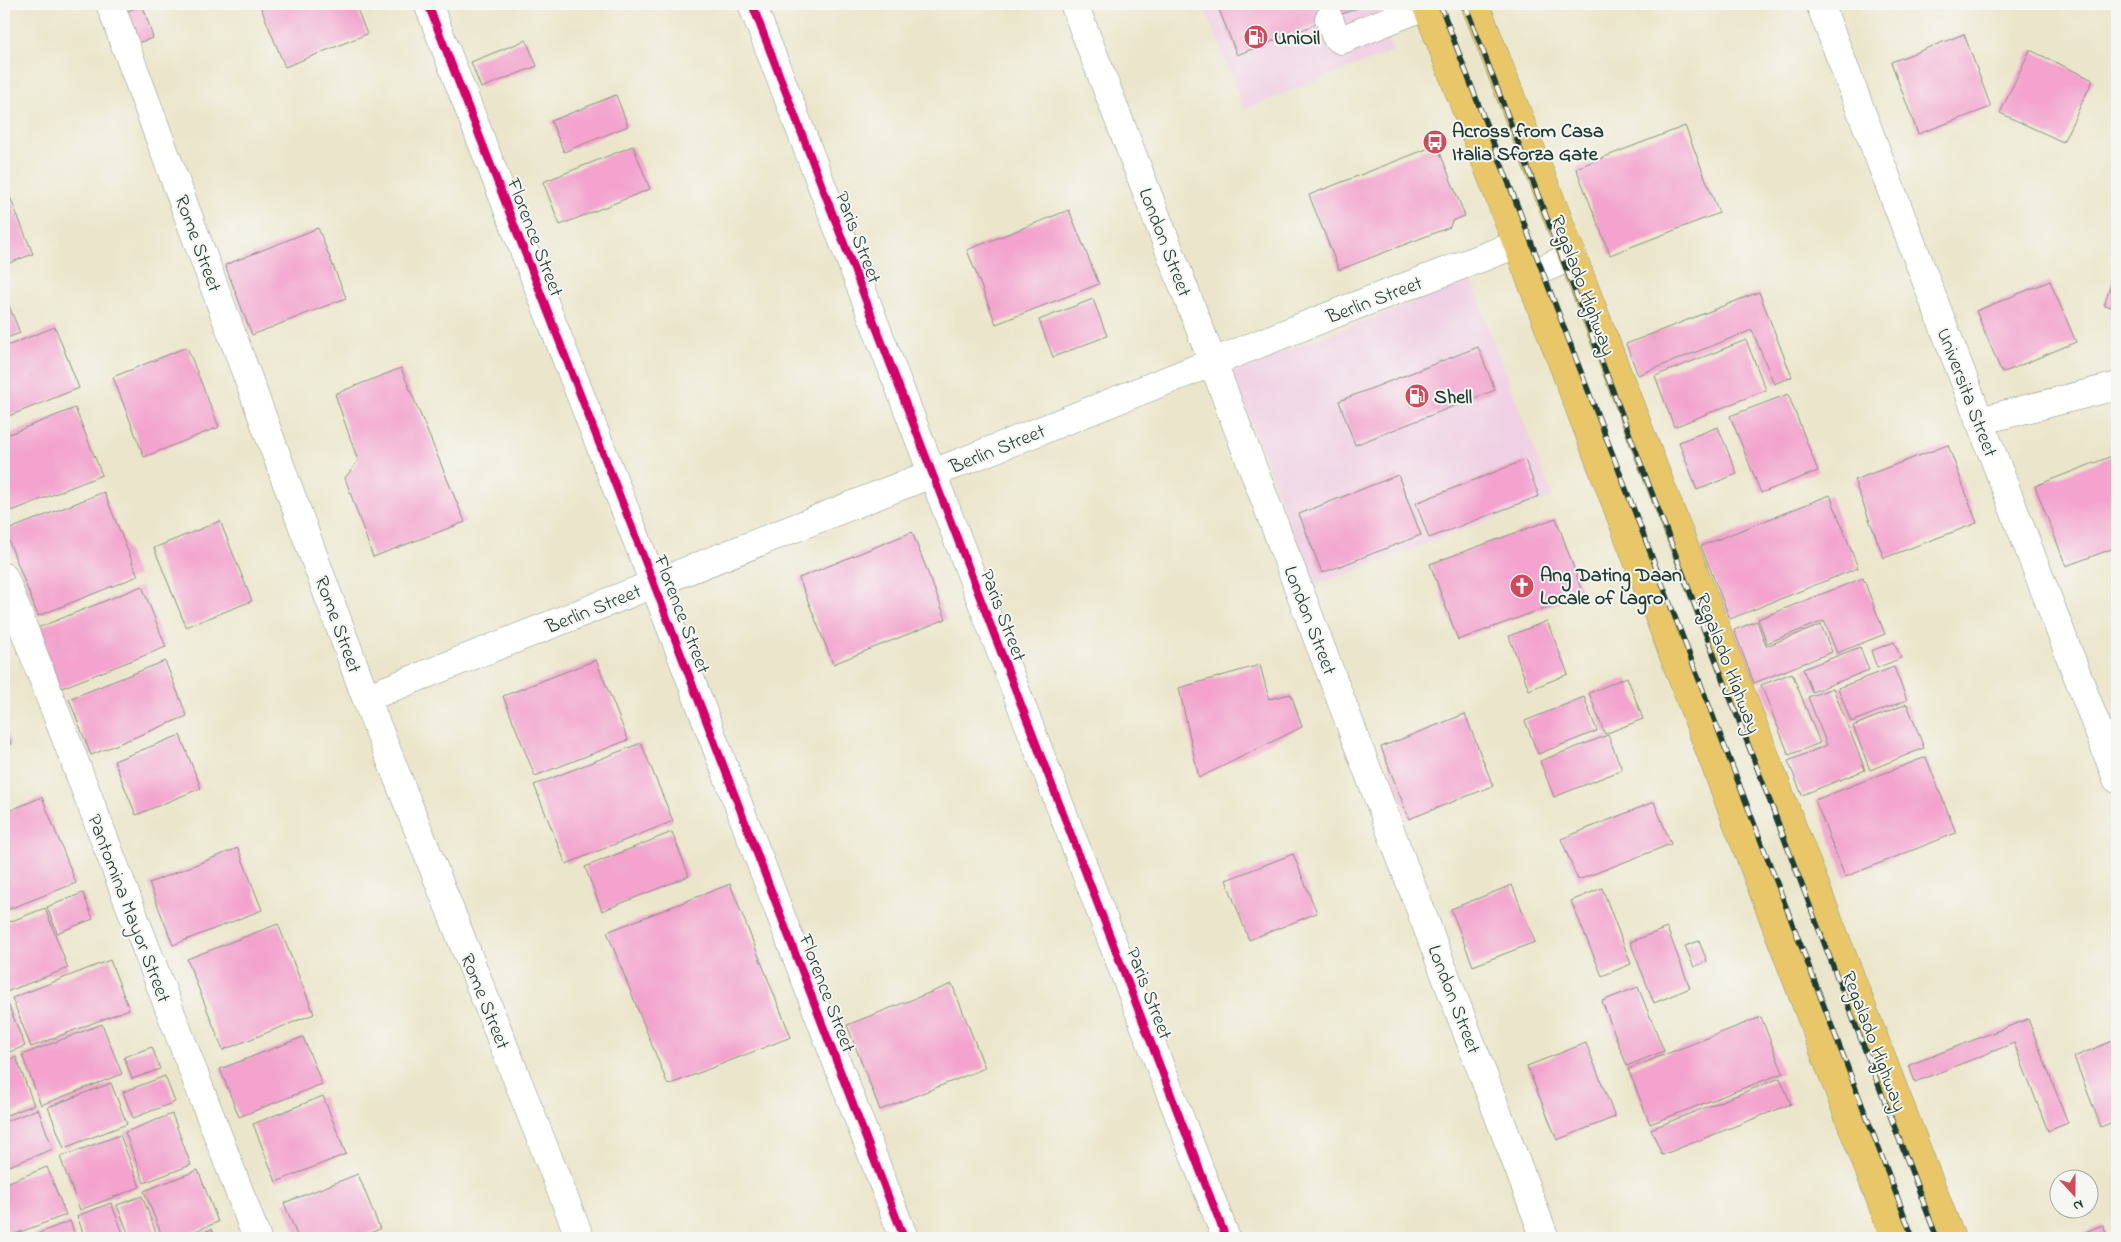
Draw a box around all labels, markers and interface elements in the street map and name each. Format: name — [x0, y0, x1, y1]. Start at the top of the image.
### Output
fuel station icon: UniOil — [1243, 24, 1269, 50]
place label: UniOil — [1274, 25, 1320, 54]
place label: Across from Casa Italia Sforza Gate — [1452, 118, 1604, 170]
bus stop icon: Across from Casa Italia Sforza Gate — [1422, 129, 1448, 155]
street label: Florence Street — [497, 173, 570, 302]
street label: London Street — [1130, 184, 1198, 302]
street label: Paris Street — [826, 188, 888, 288]
street label: Rome Street — [166, 191, 228, 297]
street label: Regalado Highway — [1541, 211, 1622, 361]
street label: Berlin Street — [1322, 270, 1427, 333]
street label: Universita Street — [1928, 324, 2004, 462]
fuel station icon: Shell — [1404, 383, 1430, 409]
place label: Shell — [1434, 384, 1472, 413]
street label: Berlin Street — [945, 418, 1050, 483]
street label: Florence Street — [644, 550, 717, 679]
street label: London Street — [1275, 562, 1343, 680]
place label: Ang Dating Daan Locale of Lagro — [1540, 562, 1682, 615]
street label: Paris Street — [971, 566, 1033, 666]
street label: Rome Street — [306, 572, 368, 678]
church icon: Ang Dating Daan Locale of Lagro — [1509, 573, 1535, 599]
street label: Berlin Street — [541, 578, 646, 643]
street label: Regalado Highway — [1686, 589, 1767, 739]
street label: Pantomina Mayor Street — [78, 811, 177, 1008]
street label: Florence Street — [789, 929, 862, 1058]
street label: London Street — [1419, 941, 1487, 1059]
street label: Paris Street — [1117, 944, 1179, 1044]
street label: Rome Street — [451, 950, 516, 1055]
street label: Regalado Highway — [1832, 967, 1913, 1117]
north arrow — [2048, 1170, 2098, 1220]
text: N — [2070, 1193, 2086, 1216]

